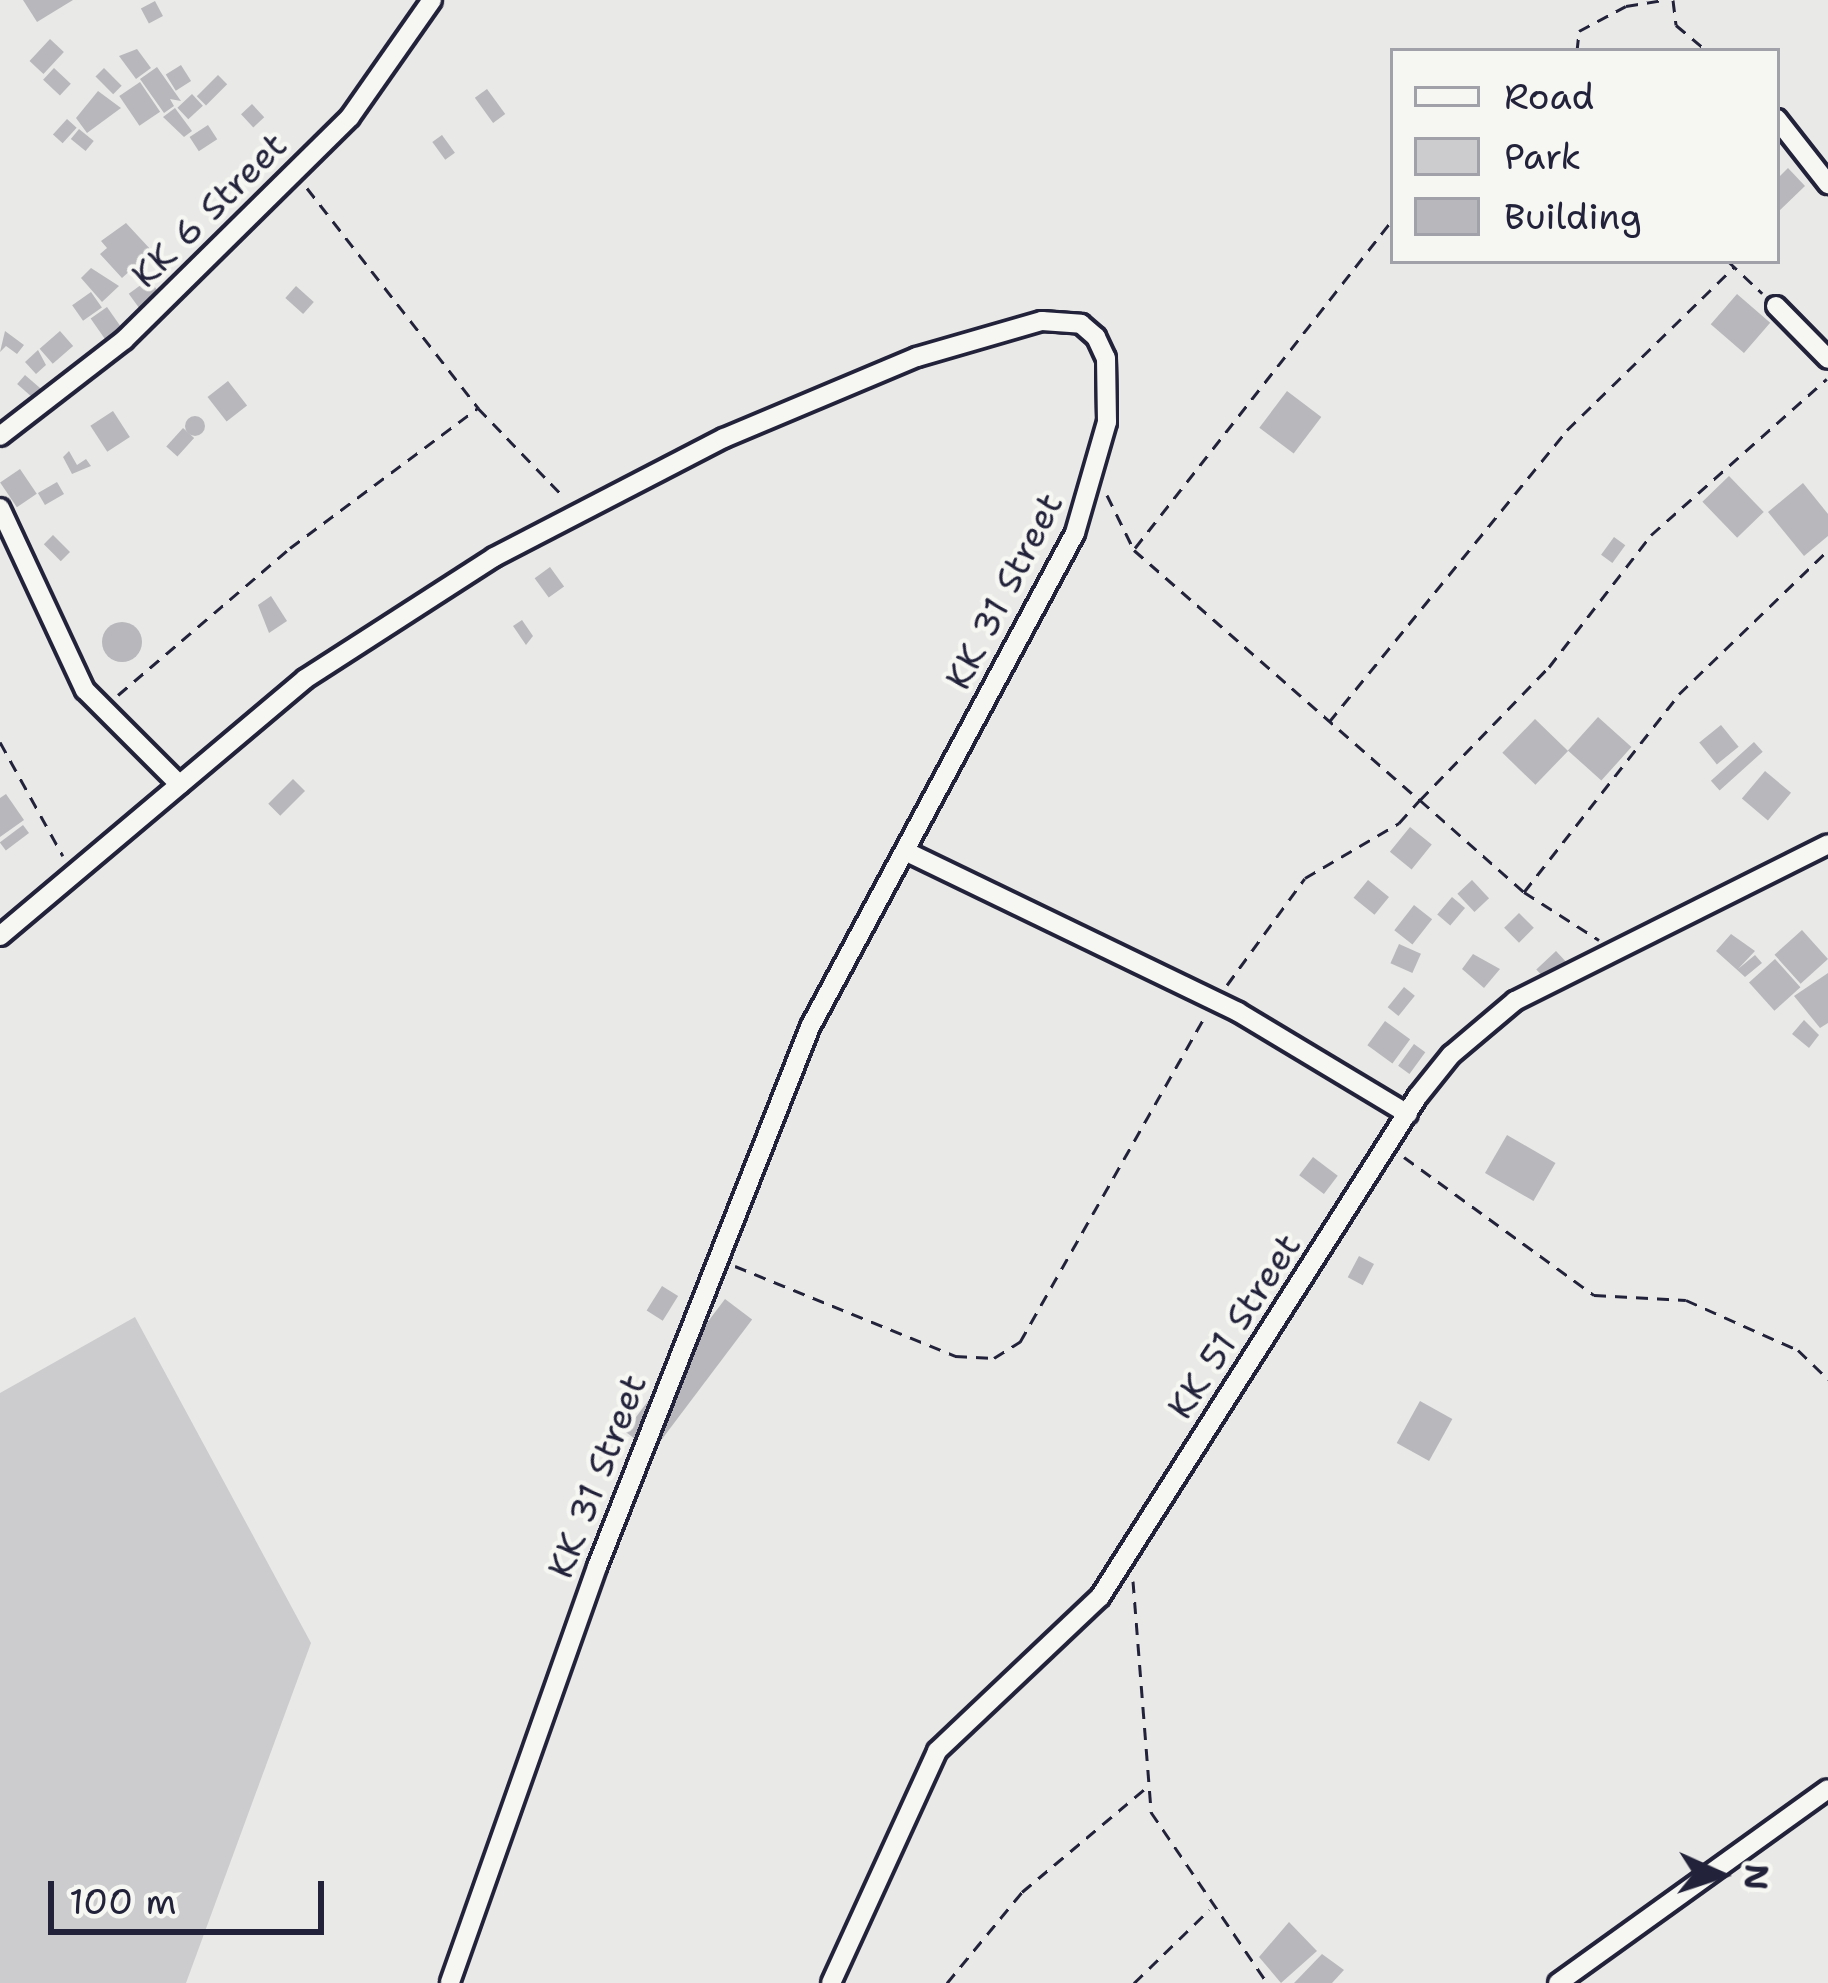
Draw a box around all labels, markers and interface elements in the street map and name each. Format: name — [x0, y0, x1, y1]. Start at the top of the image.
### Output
legend — [1390, 48, 1780, 264]
text: Road — [1504, 72, 1594, 121]
street label: KK 6 Street — [122, 123, 296, 297]
text: Park — [1504, 132, 1581, 181]
text: Building — [1504, 192, 1642, 241]
street label: KK 31 Street — [936, 486, 1072, 696]
street label: KK 51 Street — [1158, 1225, 1310, 1427]
street label: KK 31 Street — [538, 1368, 656, 1584]
north arrow — [1660, 1815, 1780, 1935]
scale bar — [54, 1857, 330, 1931]
text: N — [1733, 1863, 1780, 1891]
text: 100 m — [69, 1877, 177, 1926]

